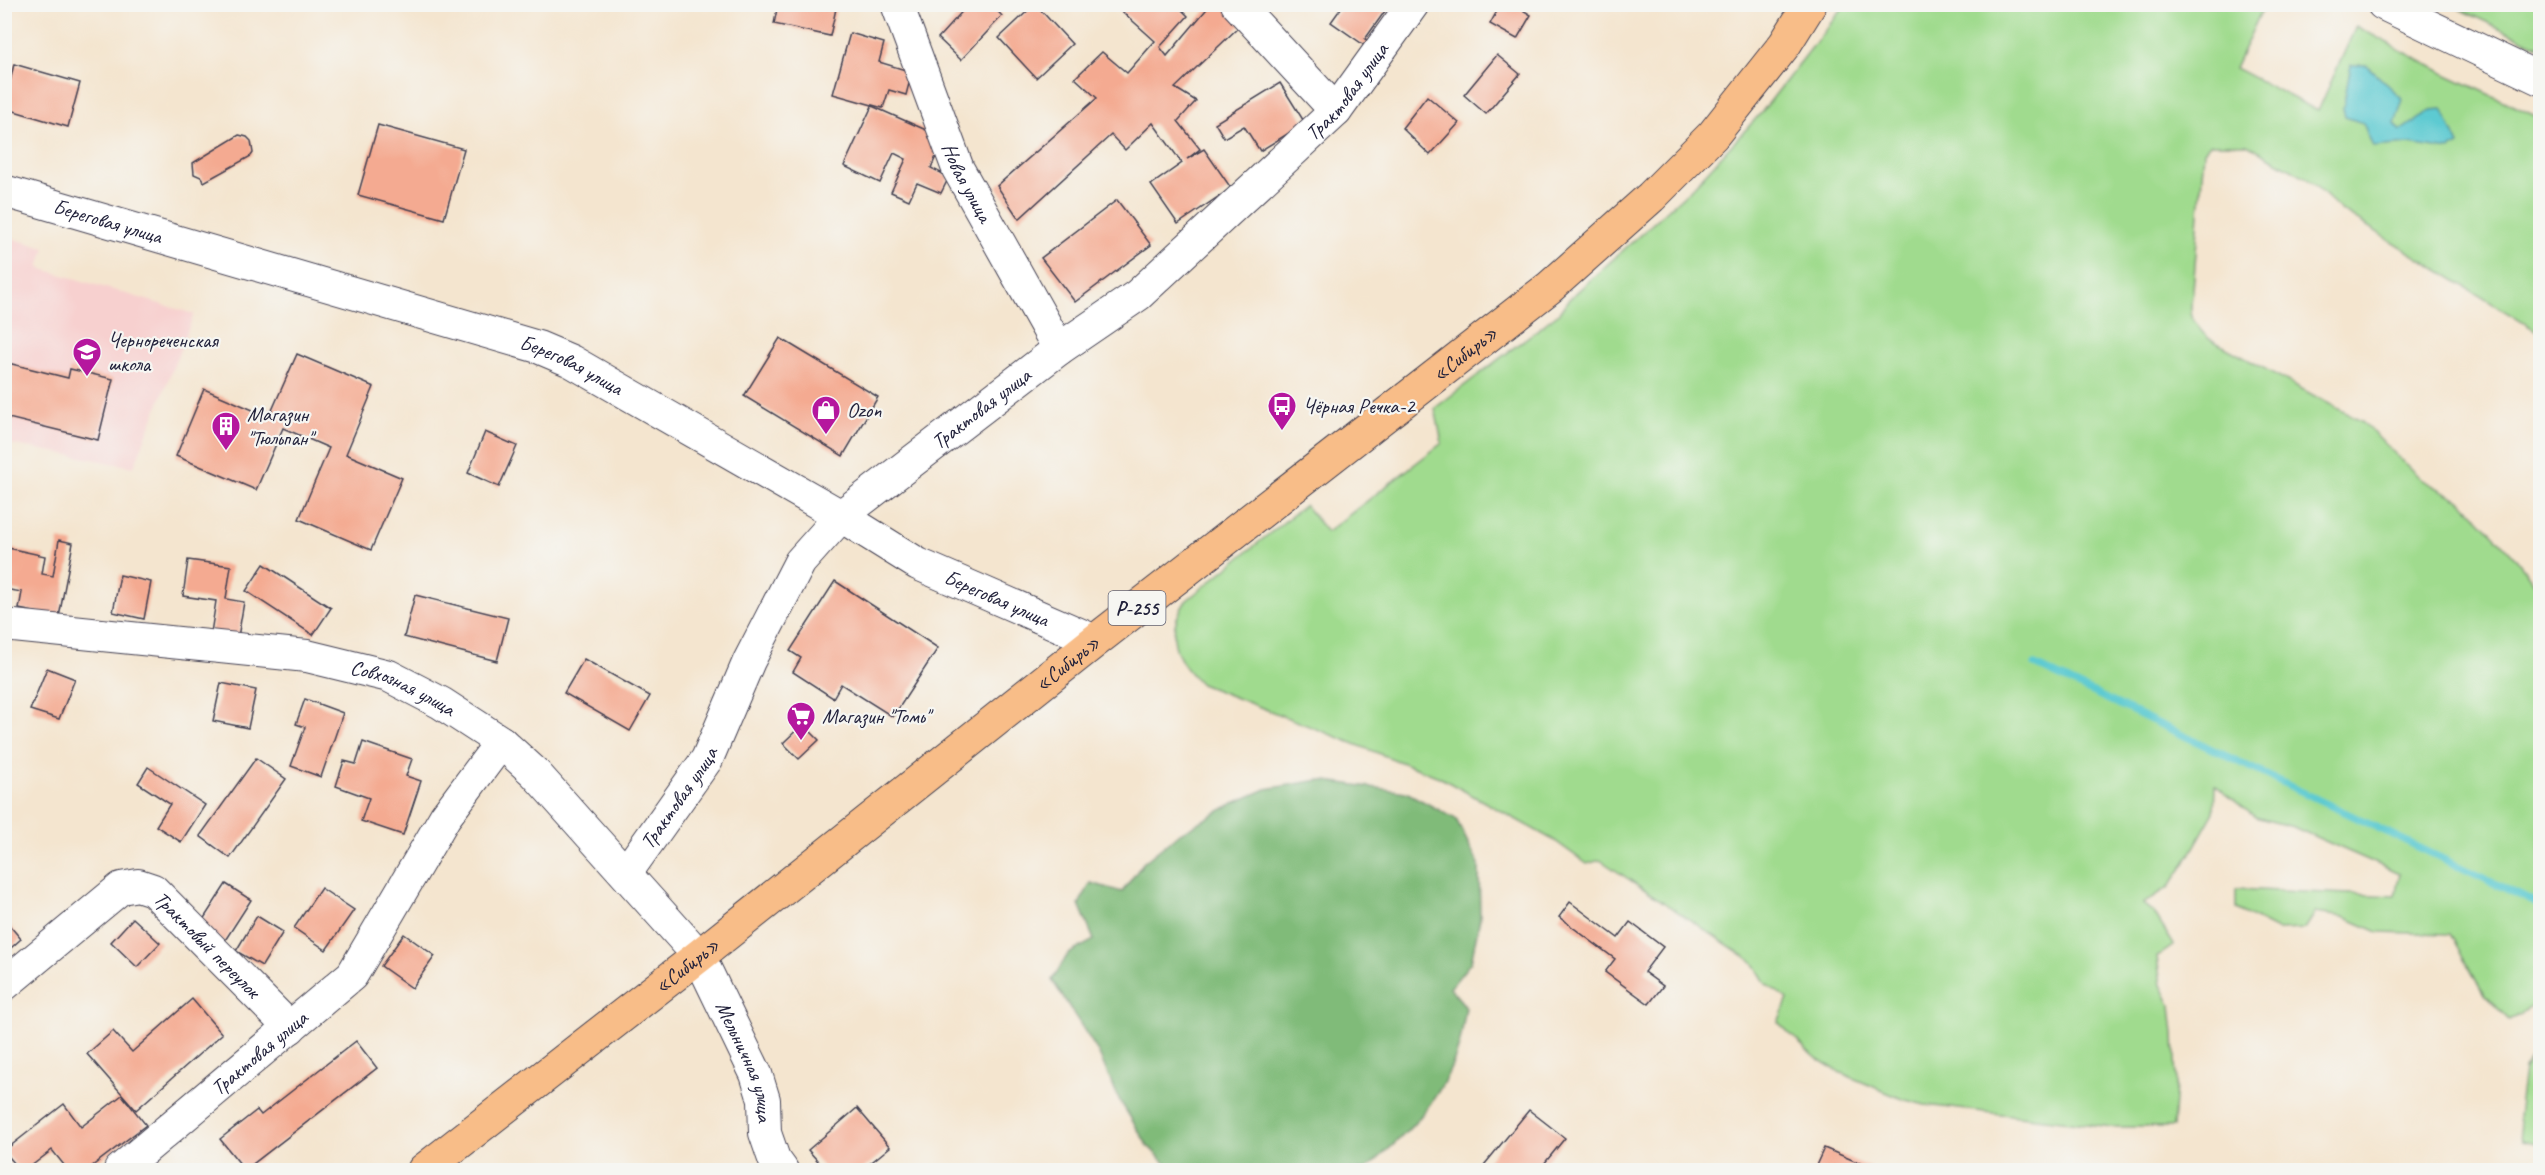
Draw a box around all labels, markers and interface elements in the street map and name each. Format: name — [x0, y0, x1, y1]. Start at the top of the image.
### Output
street label: Трактовая улица — [1300, 36, 1395, 146]
street label: Новая улица — [936, 139, 999, 229]
street label: Береговая улица — [50, 193, 166, 250]
street label: «Сибирь» — [1427, 320, 1503, 387]
place label: Чернореченская школа — [108, 327, 220, 377]
street label: Береговая улица — [517, 329, 629, 402]
school or university icon: Чернореченская школа — [71, 336, 103, 378]
street label: Трактовая улица — [926, 361, 1037, 455]
bus stop icon: Чёрная Речка-2 — [1266, 390, 1298, 432]
place label: Чёрная Речка-2 — [1303, 393, 1416, 419]
shop icon: Ozon — [810, 394, 842, 436]
place label: Ozon — [847, 397, 882, 423]
place label: Магазин "Тюльпан" — [247, 401, 317, 451]
building icon: Магазин "Тюльпан" — [210, 410, 242, 452]
street label: Береговая улица — [940, 564, 1054, 633]
road number: Р-255 — [1108, 591, 1166, 625]
street label: «Сибирь» — [1029, 629, 1105, 697]
street label: Совхозная улица — [348, 654, 462, 723]
supermarket icon: Магазин "Томь" — [785, 700, 817, 742]
place label: Магазин "Томь" — [822, 703, 934, 729]
street label: Трактовая улица — [634, 742, 724, 854]
street label: Трактовый переулок — [149, 886, 267, 1005]
street label: «Сибирь» — [649, 932, 725, 999]
street label: Мельничная улица — [710, 997, 778, 1125]
street label: Трактовая улица — [206, 1004, 314, 1101]

